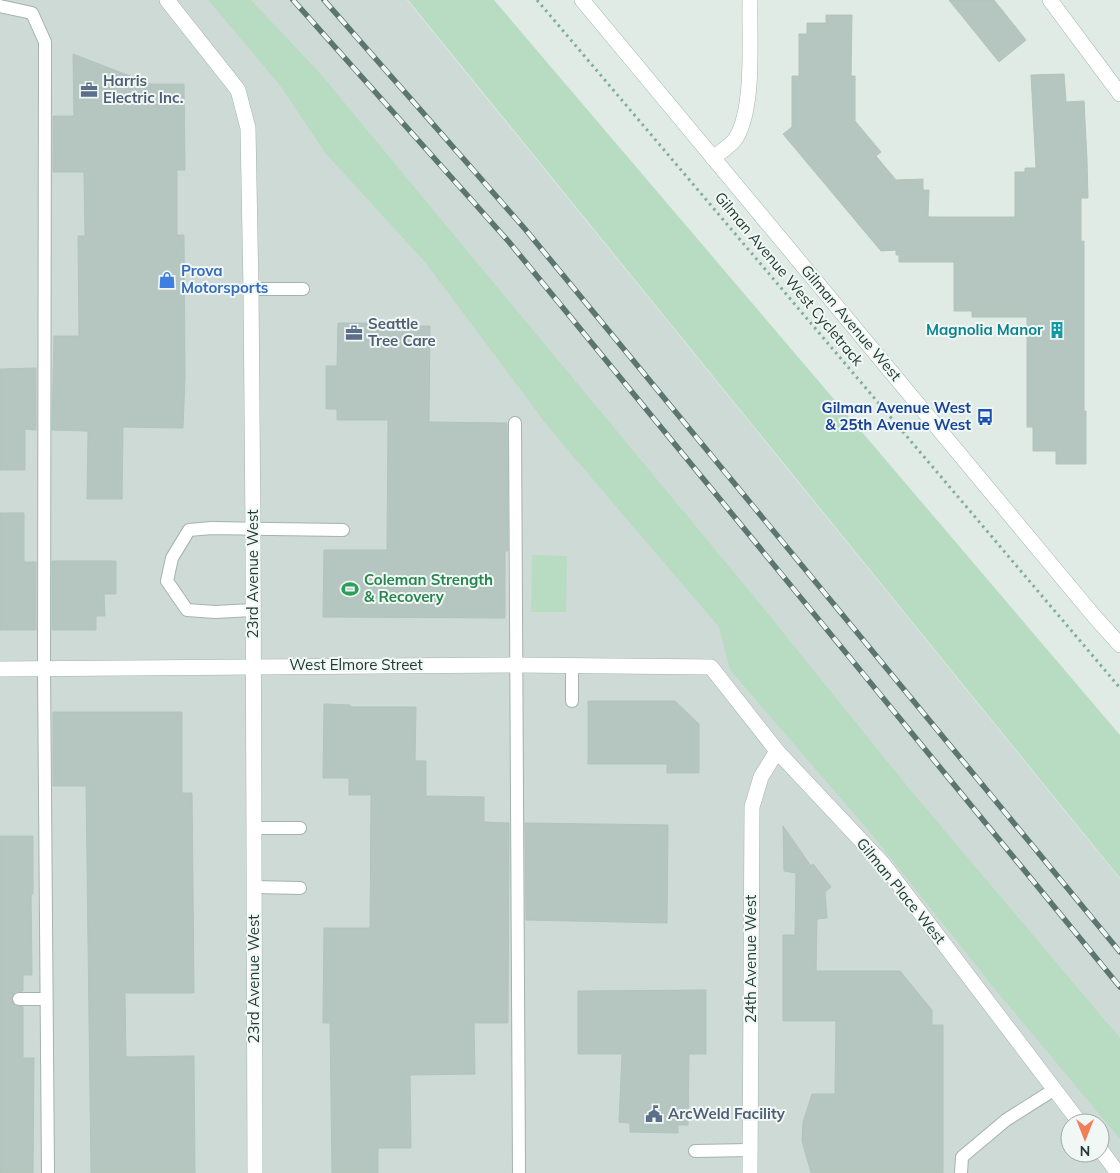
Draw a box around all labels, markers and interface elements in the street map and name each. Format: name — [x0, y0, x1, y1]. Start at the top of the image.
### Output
place label: Harris Electric Inc. — [103, 71, 184, 107]
office icon: Harris Electric Inc. — [79, 80, 99, 100]
street label: Gilman Avenue West Cycletrack — [711, 188, 867, 370]
place label: Prova Motorsports — [181, 261, 268, 297]
street label: Gilman Avenue West — [797, 261, 905, 385]
shop icon: Prova Motorsports — [157, 270, 177, 290]
place label: Seattle Tree Care — [368, 314, 436, 350]
place label: Magnolia Manor — [926, 320, 1043, 339]
building icon: Magnolia Manor — [1047, 320, 1067, 340]
office icon: Seattle Tree Care — [344, 323, 364, 343]
place label: Gilman Avenue West & 25th Avenue West — [822, 398, 971, 434]
bus stop icon: Gilman Avenue West & 25th Avenue West — [975, 407, 995, 427]
street label: 23rd Avenue West — [243, 509, 262, 639]
place label: Coleman Strength & Recovery — [364, 570, 493, 606]
sports icon: Coleman Strength & Recovery — [340, 579, 360, 599]
street label: West Elmore Street — [289, 655, 423, 674]
street label: Gilman Place West — [853, 834, 950, 948]
street label: 24th Avenue West — [741, 895, 760, 1023]
street label: 23rd Avenue West — [244, 914, 263, 1044]
public building icon: ArcWeld Facility — [644, 1104, 664, 1124]
place label: ArcWeld Facility — [668, 1104, 786, 1123]
north arrow — [1060, 1113, 1110, 1163]
text: N — [1080, 1142, 1090, 1160]

